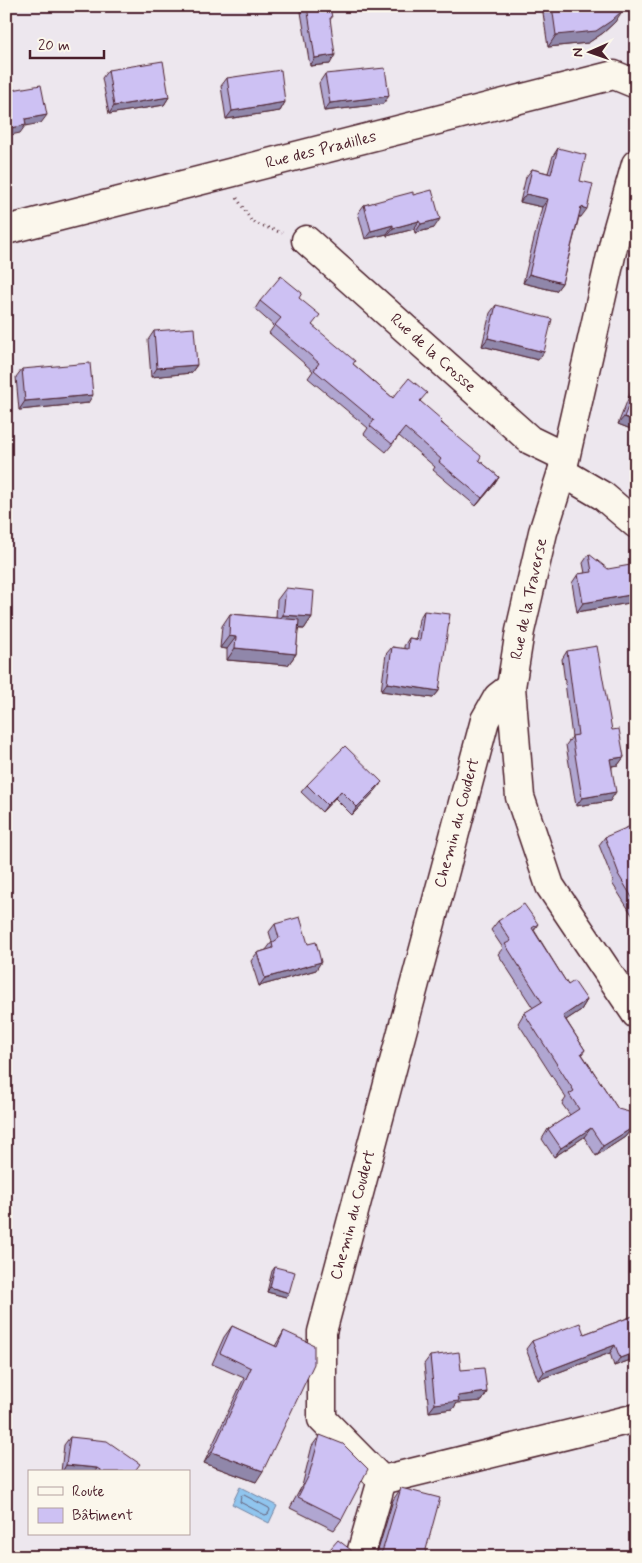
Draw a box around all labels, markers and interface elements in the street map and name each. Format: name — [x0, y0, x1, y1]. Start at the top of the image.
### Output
scale bar — [30, 28, 104, 60]
north arrow — [564, 28, 614, 78]
text: 20 m — [38, 36, 70, 56]
text: N — [569, 47, 587, 57]
street label: Rue des Pradilles — [263, 126, 379, 174]
street label: Rue de la Crosse — [386, 309, 481, 397]
street label: Rue de la Traverse — [506, 536, 552, 662]
street label: Chemin du Coudert — [430, 755, 485, 890]
street label: Chemin du Coudert — [326, 1147, 381, 1282]
legend — [28, 1470, 190, 1536]
text: Route — [72, 1482, 105, 1502]
text: Bâtiment — [72, 1506, 133, 1526]

